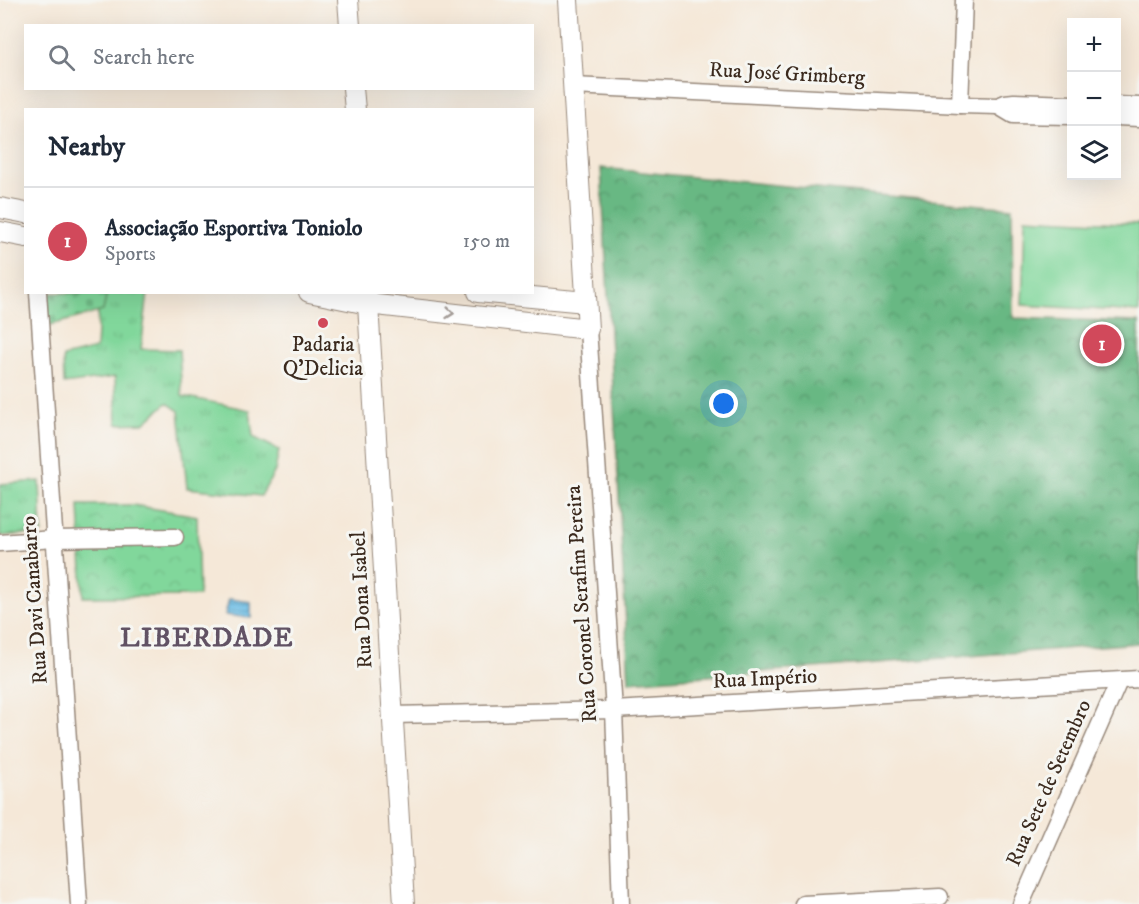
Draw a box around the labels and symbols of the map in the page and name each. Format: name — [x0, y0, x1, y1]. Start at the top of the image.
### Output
street label: Rua José Grimberg — [708, 57, 866, 91]
one-way arrow — [446, 307, 455, 319]
marker: Padaria Q'Delicia — [316, 316, 330, 330]
pin: 1 — [1082, 322, 1122, 366]
place label: Padaria Q'Delicia — [283, 332, 363, 382]
your location — [709, 389, 738, 418]
street label: Rua Coronel Serafim Pereira — [561, 484, 603, 724]
street label: Rua Davi Canabarro — [16, 515, 54, 685]
street label: Rua Dona Isabel — [345, 530, 379, 669]
district label: LIBERDADE — [120, 621, 294, 655]
street label: Rua Império — [712, 663, 818, 695]
street label: Rua Sete de Setembro — [1001, 696, 1097, 870]

